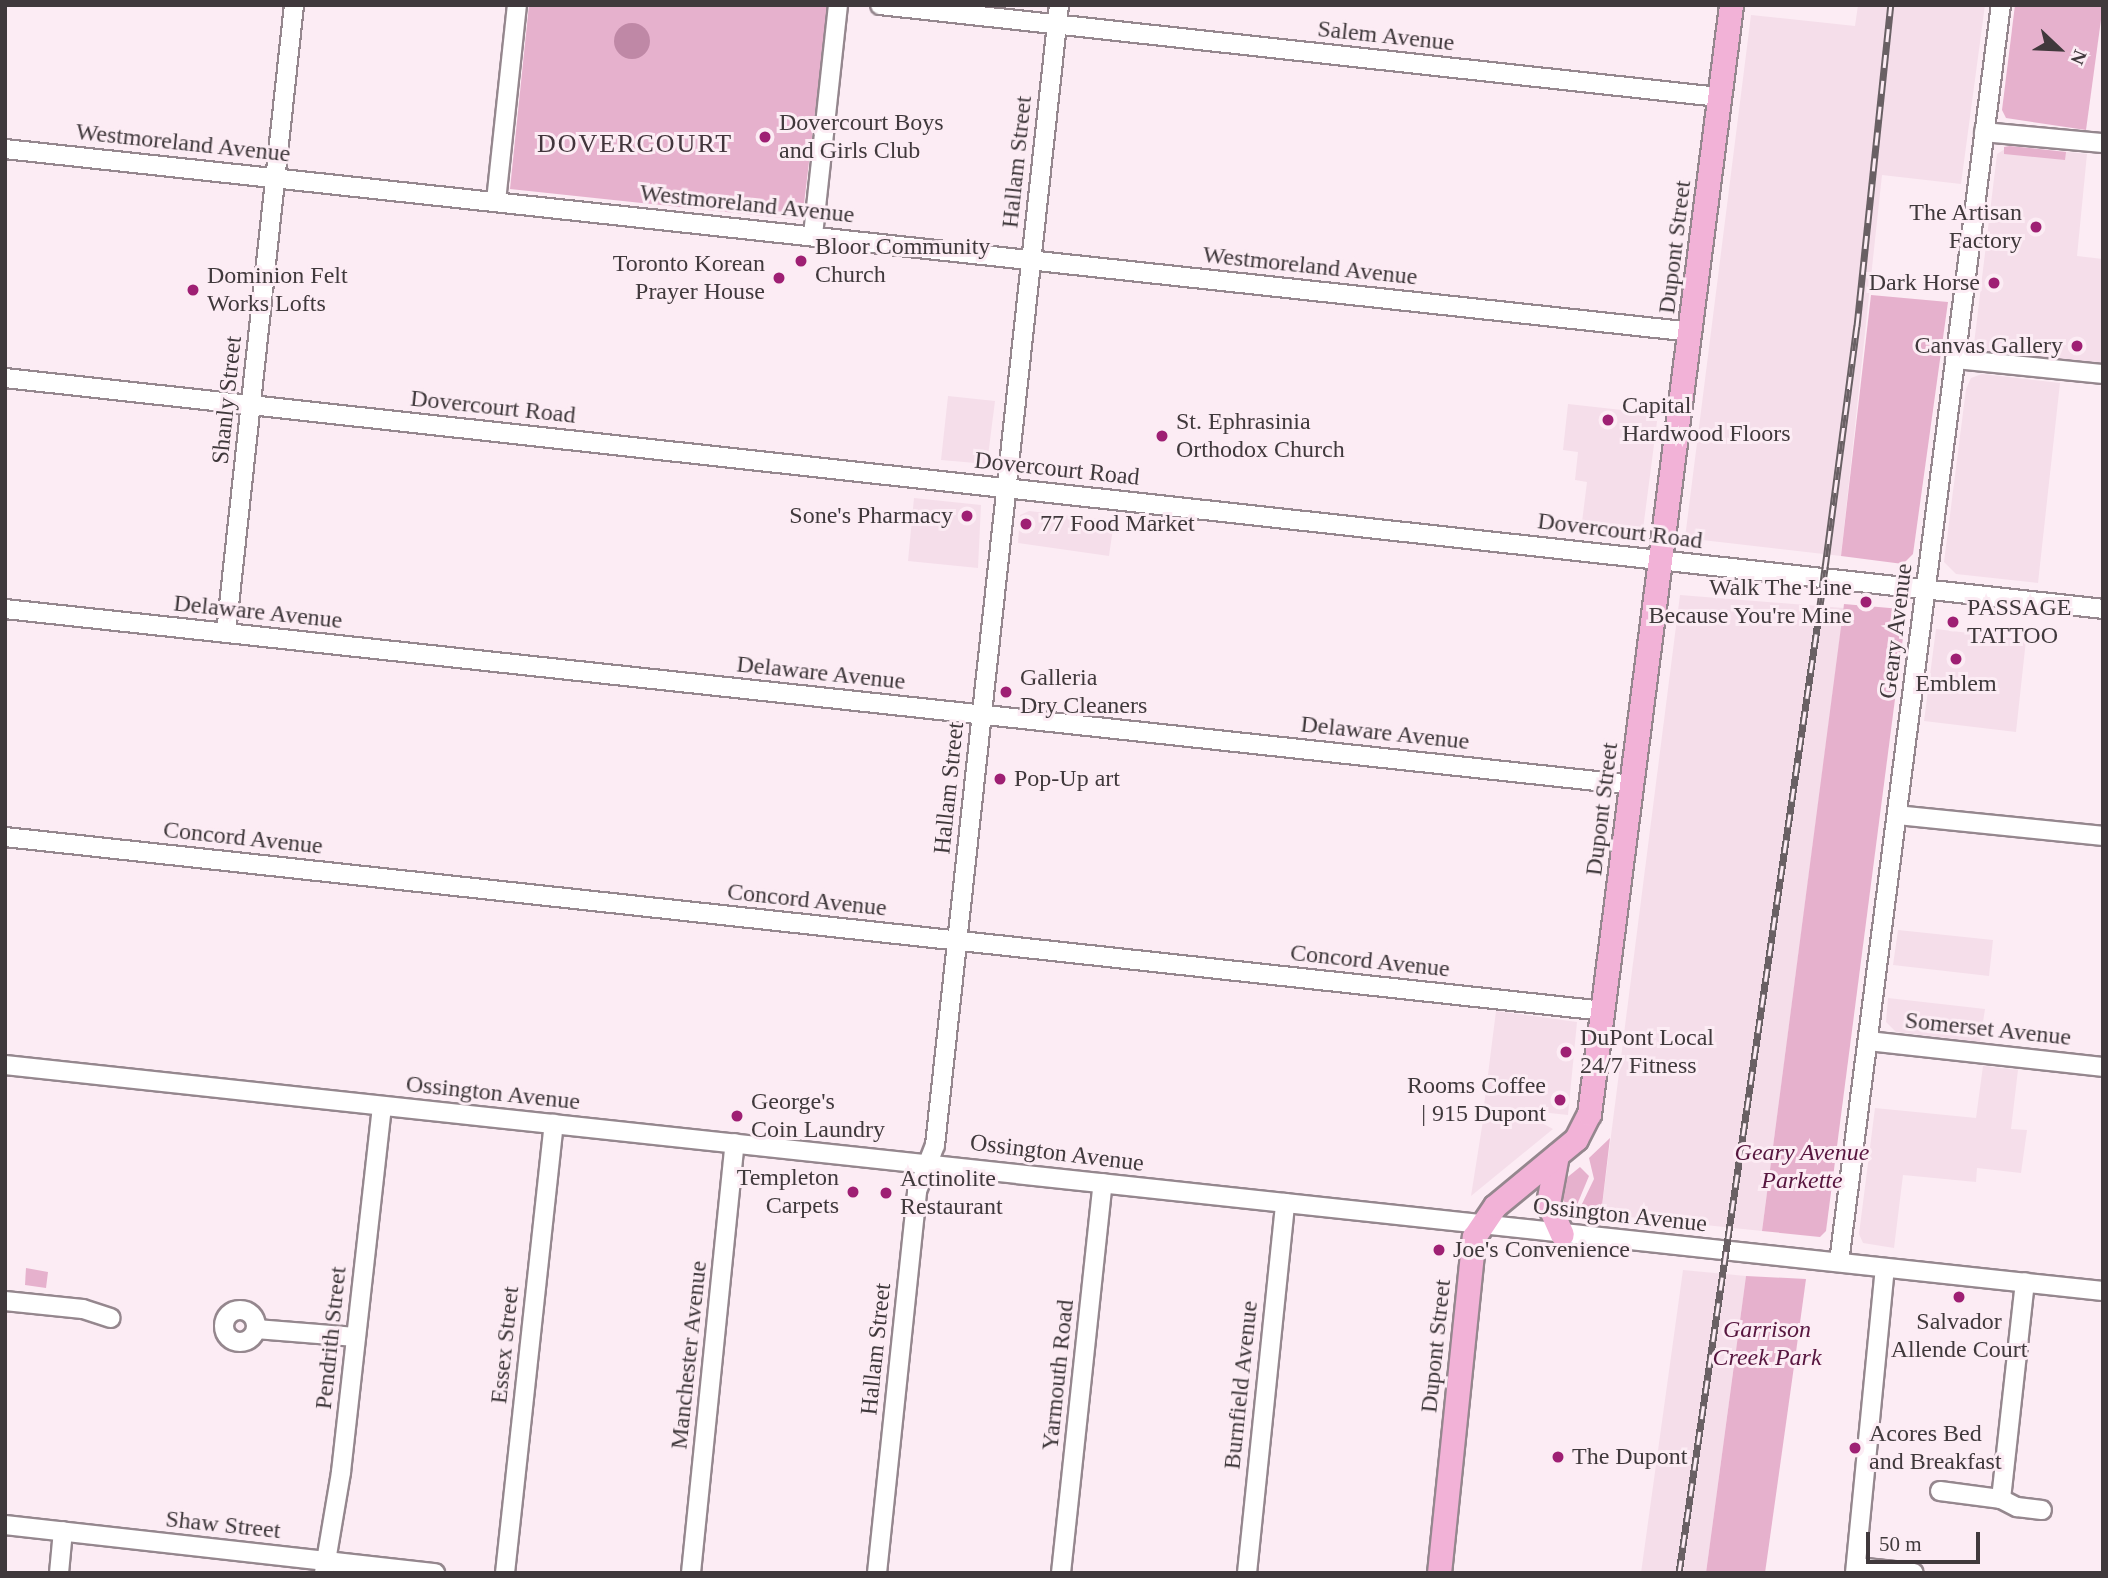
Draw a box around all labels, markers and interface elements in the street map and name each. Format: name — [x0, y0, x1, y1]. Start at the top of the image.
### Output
street label: Salem Avenue — [1315, 14, 1457, 58]
north arrow — [2024, 14, 2094, 84]
text: N — [2066, 47, 2091, 68]
street label: Hallam Street — [996, 95, 1038, 229]
place label: Dovercourt Boys and Girls Club — [779, 109, 944, 165]
street label: Westmoreland Avenue — [74, 117, 292, 169]
district label: DOVERCOURT — [538, 128, 732, 160]
marker: Dovercourt Boys and Girls Club — [757, 129, 773, 145]
street label: Westmoreland Avenue — [638, 178, 856, 230]
street label: Dupont Street — [1653, 179, 1697, 315]
place label: The Artisan Factory — [1908, 199, 2022, 255]
marker: The Artisan Factory — [2028, 219, 2044, 235]
place label: Bloor Community Church — [815, 233, 990, 289]
street label: Westmoreland Avenue — [1201, 240, 1419, 292]
place label: Toronto Korean Prayer House — [613, 250, 765, 306]
marker: Bloor Community Church — [793, 253, 809, 269]
place label: Dominion Felt Works Lofts — [207, 262, 348, 318]
place label: Dark Horse — [1869, 269, 1980, 297]
marker: Toronto Korean Prayer House — [771, 270, 787, 286]
marker: Dark Horse — [1986, 275, 2002, 291]
marker: Dominion Felt Works Lofts — [185, 282, 201, 298]
place label: Canvas Gallery — [1914, 332, 2063, 360]
street label: Shanly Street — [206, 335, 248, 465]
marker: Canvas Gallery — [2069, 338, 2085, 354]
street label: Dovercourt Road — [409, 384, 577, 430]
place label: Capital Hardwood Floors — [1622, 392, 1791, 448]
place label: St. Ephrasinia Orthodox Church — [1176, 408, 1345, 464]
marker: Capital Hardwood Floors — [1600, 412, 1616, 428]
marker: St. Ephrasinia Orthodox Church — [1154, 428, 1170, 444]
street label: Dovercourt Road — [973, 446, 1141, 492]
place label: Sone's Pharmacy — [789, 502, 953, 530]
street label: Dovercourt Road — [1536, 507, 1704, 555]
marker: Sone's Pharmacy — [959, 508, 975, 524]
place label: 77 Food Market — [1040, 510, 1195, 538]
marker: 77 Food Market — [1018, 516, 1034, 532]
street label: Geary Avenue — [1873, 561, 1919, 701]
place label: Walk The Line Because You're Mine — [1647, 574, 1852, 630]
street label: Delaware Avenue — [172, 589, 344, 635]
marker: Walk The Line Because You're Mine — [1858, 594, 1874, 610]
place label: PASSAGE TATTOO — [1967, 594, 2071, 650]
marker: PASSAGE TATTOO — [1945, 614, 1961, 630]
street label: Delaware Avenue — [735, 650, 907, 696]
marker: Emblem — [1948, 651, 1964, 667]
place label: Galleria Dry Cleaners — [1020, 664, 1147, 720]
place label: Emblem — [1915, 670, 1997, 698]
marker: Galleria Dry Cleaners — [998, 684, 1014, 700]
street label: Delaware Avenue — [1299, 710, 1471, 756]
street label: Hallam Street — [928, 721, 970, 855]
street label: Dupont Street — [1580, 741, 1624, 877]
place label: Pop-Up art — [1014, 765, 1120, 793]
marker: Pop-Up art — [992, 771, 1008, 787]
street label: Concord Avenue — [161, 815, 325, 861]
street label: Concord Avenue — [725, 877, 889, 923]
street label: Concord Avenue — [1288, 938, 1452, 984]
street label: Somerset Avenue — [1903, 1006, 2073, 1052]
place label: DuPont Local 24/7 Fitness — [1580, 1024, 1714, 1080]
marker: DuPont Local 24/7 Fitness — [1558, 1044, 1574, 1060]
street label: Ossington Avenue — [404, 1069, 582, 1117]
place label: Rooms Coffee | 915 Dupont — [1407, 1072, 1546, 1128]
place label: George's Coin Laundry — [751, 1088, 885, 1144]
marker: Rooms Coffee | 915 Dupont — [1552, 1092, 1568, 1108]
marker: George's Coin Laundry — [729, 1108, 745, 1124]
street label: Ossington Avenue — [968, 1128, 1146, 1178]
park label: Geary Avenue Parkette — [1734, 1139, 1870, 1195]
place label: Templeton Carpets — [737, 1164, 839, 1220]
place label: Actinolite Restaurant — [900, 1165, 1003, 1221]
marker: Templeton Carpets — [845, 1184, 861, 1200]
marker: Actinolite Restaurant — [878, 1185, 894, 1201]
street label: Ossington Avenue — [1531, 1191, 1709, 1239]
place label: Joe's Convenience — [1453, 1236, 1630, 1264]
marker: Joe's Convenience — [1431, 1242, 1447, 1258]
street label: Manchester Avenue — [665, 1259, 713, 1451]
street label: Pendrith Street — [309, 1265, 353, 1411]
street label: Dupont Street — [1415, 1278, 1457, 1414]
street label: Hallam Street — [855, 1282, 897, 1416]
street label: Essex Street — [485, 1285, 525, 1405]
marker: Salvador Allende Court — [1951, 1289, 1967, 1305]
street label: Yarmouth Road — [1036, 1298, 1080, 1452]
street label: Burnfield Avenue — [1218, 1299, 1264, 1471]
place label: Salvador Allende Court — [1891, 1308, 2027, 1364]
park label: Garrison Creek Park — [1712, 1316, 1822, 1372]
place label: Acores Bed and Breakfast — [1869, 1420, 2002, 1476]
marker: Acores Bed and Breakfast — [1847, 1440, 1863, 1456]
place label: The Dupont — [1572, 1443, 1687, 1471]
marker: The Dupont — [1550, 1449, 1566, 1465]
street label: Shaw Street — [164, 1505, 282, 1545]
scale bar — [1870, 1518, 1984, 1562]
text: 50 m — [1879, 1532, 1922, 1556]

